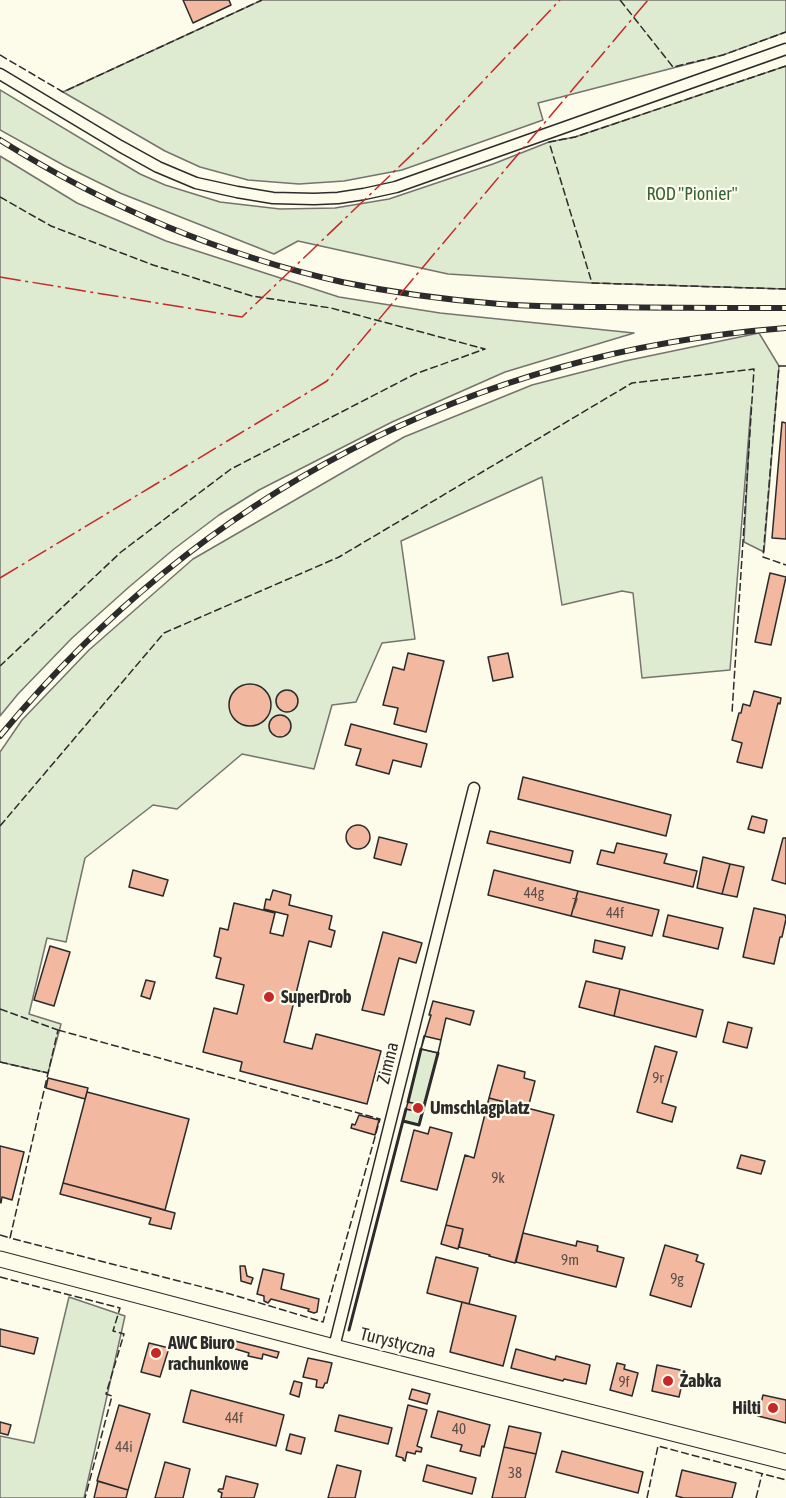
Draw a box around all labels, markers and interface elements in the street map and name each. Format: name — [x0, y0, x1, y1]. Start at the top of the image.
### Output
park label: ROD "Pionier" — [646, 183, 738, 205]
house number: 44g — [524, 884, 544, 902]
house number: 7 — [571, 895, 579, 913]
house number: 44f — [606, 904, 624, 922]
place label: SuperDrob — [281, 986, 352, 1008]
marker: SuperDrob — [262, 990, 276, 1004]
street label: Zimna — [372, 1040, 404, 1086]
house number: 9r — [652, 1069, 664, 1087]
place label: Umschlagplatz — [430, 1097, 530, 1119]
marker: Umschlagplatz — [411, 1101, 425, 1115]
house number: 9k — [491, 1169, 505, 1187]
house number: 9m — [561, 1251, 579, 1269]
house number: 9g — [670, 1270, 684, 1288]
street label: Turystyczna — [358, 1323, 438, 1363]
place label: AWC Biuro rachunkowe — [168, 1332, 249, 1374]
marker: AWC Biuro rachunkowe — [149, 1346, 163, 1360]
place label: Żabka — [680, 1370, 721, 1392]
house number: 9f — [618, 1373, 630, 1391]
marker: Żabka — [661, 1374, 675, 1388]
place label: Hilti — [732, 1397, 761, 1419]
marker: Hilti — [766, 1401, 780, 1415]
house number: 44f — [225, 1409, 243, 1427]
house number: 40 — [452, 1420, 466, 1438]
house number: 44i — [115, 1438, 133, 1456]
house number: 38 — [508, 1464, 522, 1482]

